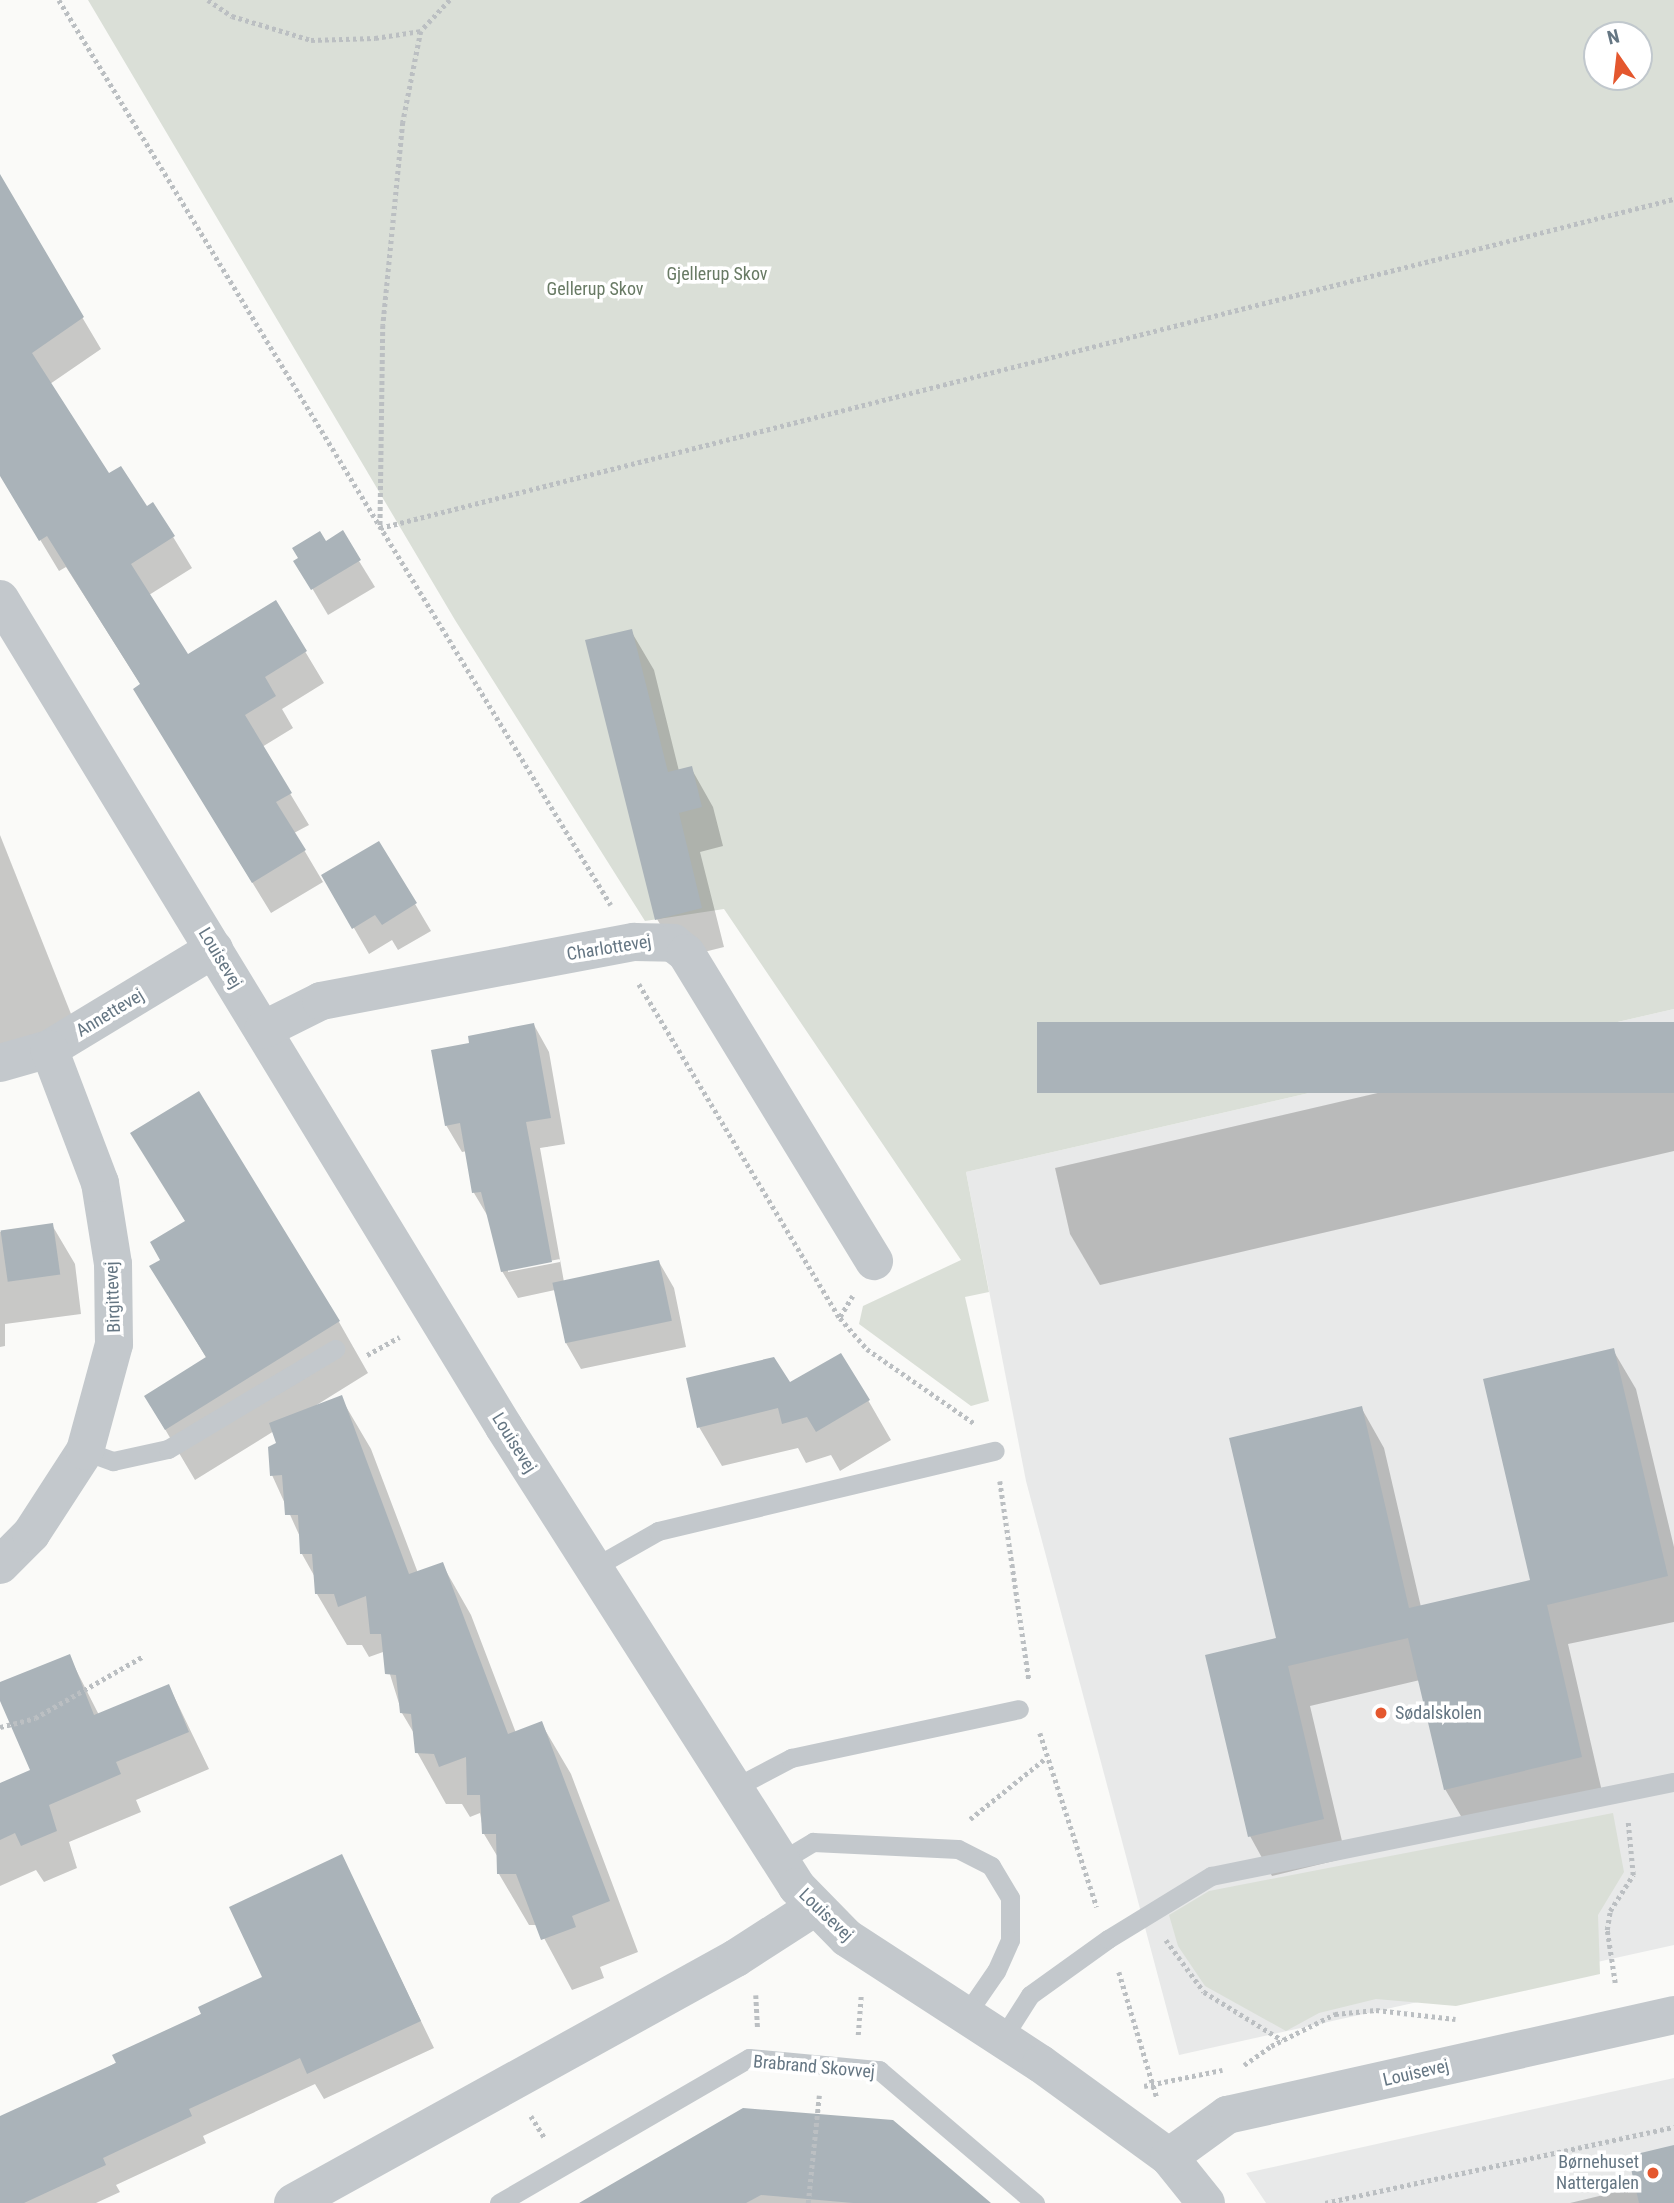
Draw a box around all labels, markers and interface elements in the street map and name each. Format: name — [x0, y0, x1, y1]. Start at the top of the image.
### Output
north arrow — [1583, 21, 1653, 91]
text: N — [1605, 25, 1622, 50]
park label: Gjellerup Skov — [666, 263, 768, 285]
park label: Gellerup Skov — [546, 278, 644, 300]
street label: Louisevej — [193, 924, 247, 992]
street label: Charlottevej — [565, 931, 653, 965]
street label: Annettevej — [72, 984, 148, 1042]
street label: Birgittevej — [101, 1261, 125, 1333]
street label: Louisevej — [487, 1409, 541, 1477]
place label: Sødalskolen — [1395, 1702, 1482, 1724]
marker: Sødalskolen — [1373, 1705, 1389, 1721]
street label: Louisevej — [794, 1884, 858, 1946]
street label: Brabrand Skovvej — [752, 2051, 876, 2083]
street label: Louisevej — [1381, 2055, 1451, 2091]
place label: Børnehuset Nattergalen — [1556, 2152, 1639, 2194]
marker: Børnehuset Nattergalen — [1645, 2165, 1661, 2181]

